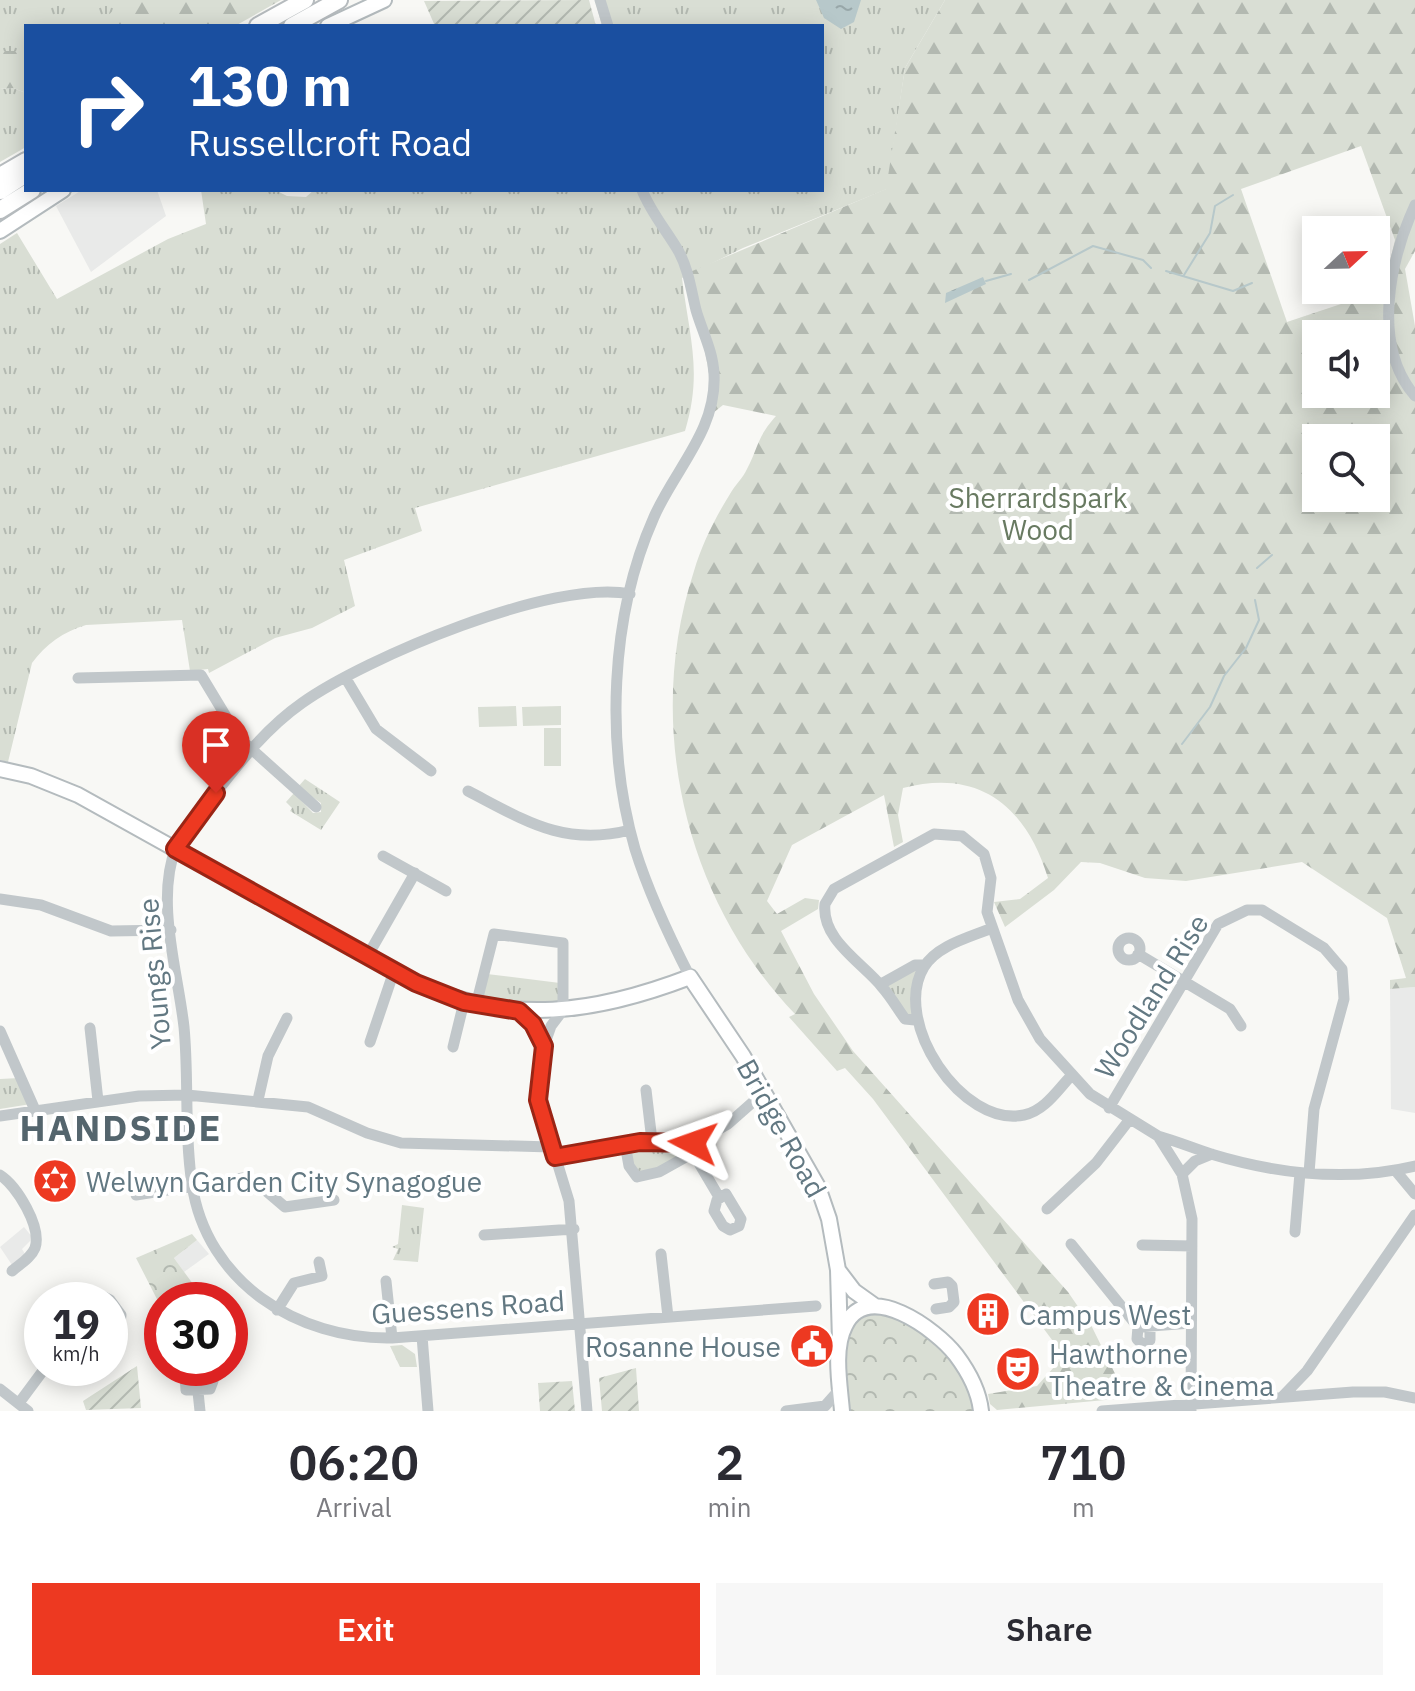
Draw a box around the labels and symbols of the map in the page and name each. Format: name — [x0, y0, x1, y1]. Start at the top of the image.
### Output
north arrow — [1302, 216, 1390, 304]
park label: Sherrardspark Wood — [948, 479, 1128, 548]
pin — [182, 711, 250, 793]
street label: Youngs Rise — [129, 897, 179, 1051]
street label: Woodland Rise — [1086, 907, 1216, 1085]
street label: Bridge Road — [729, 1052, 835, 1204]
position arrow — [651, 1101, 735, 1185]
district label: HANDSIDE — [20, 1104, 222, 1151]
synagogue icon: Welwyn Garden City Synagogue — [31, 1157, 79, 1205]
place label: Welwyn Garden City Synagogue — [86, 1163, 482, 1200]
speed limit sign: 30 — [144, 1282, 248, 1386]
street label: Guessens Road — [370, 1282, 566, 1332]
building icon: Campus West — [964, 1290, 1012, 1338]
place label: Campus West — [1019, 1296, 1191, 1333]
public building icon: Rosanne House — [788, 1322, 836, 1370]
place label: Rosanne House — [585, 1328, 781, 1365]
place label: Hawthorne Theatre & Cinema — [1049, 1335, 1274, 1404]
theatre icon: Hawthorne Theatre & Cinema — [994, 1345, 1042, 1393]

